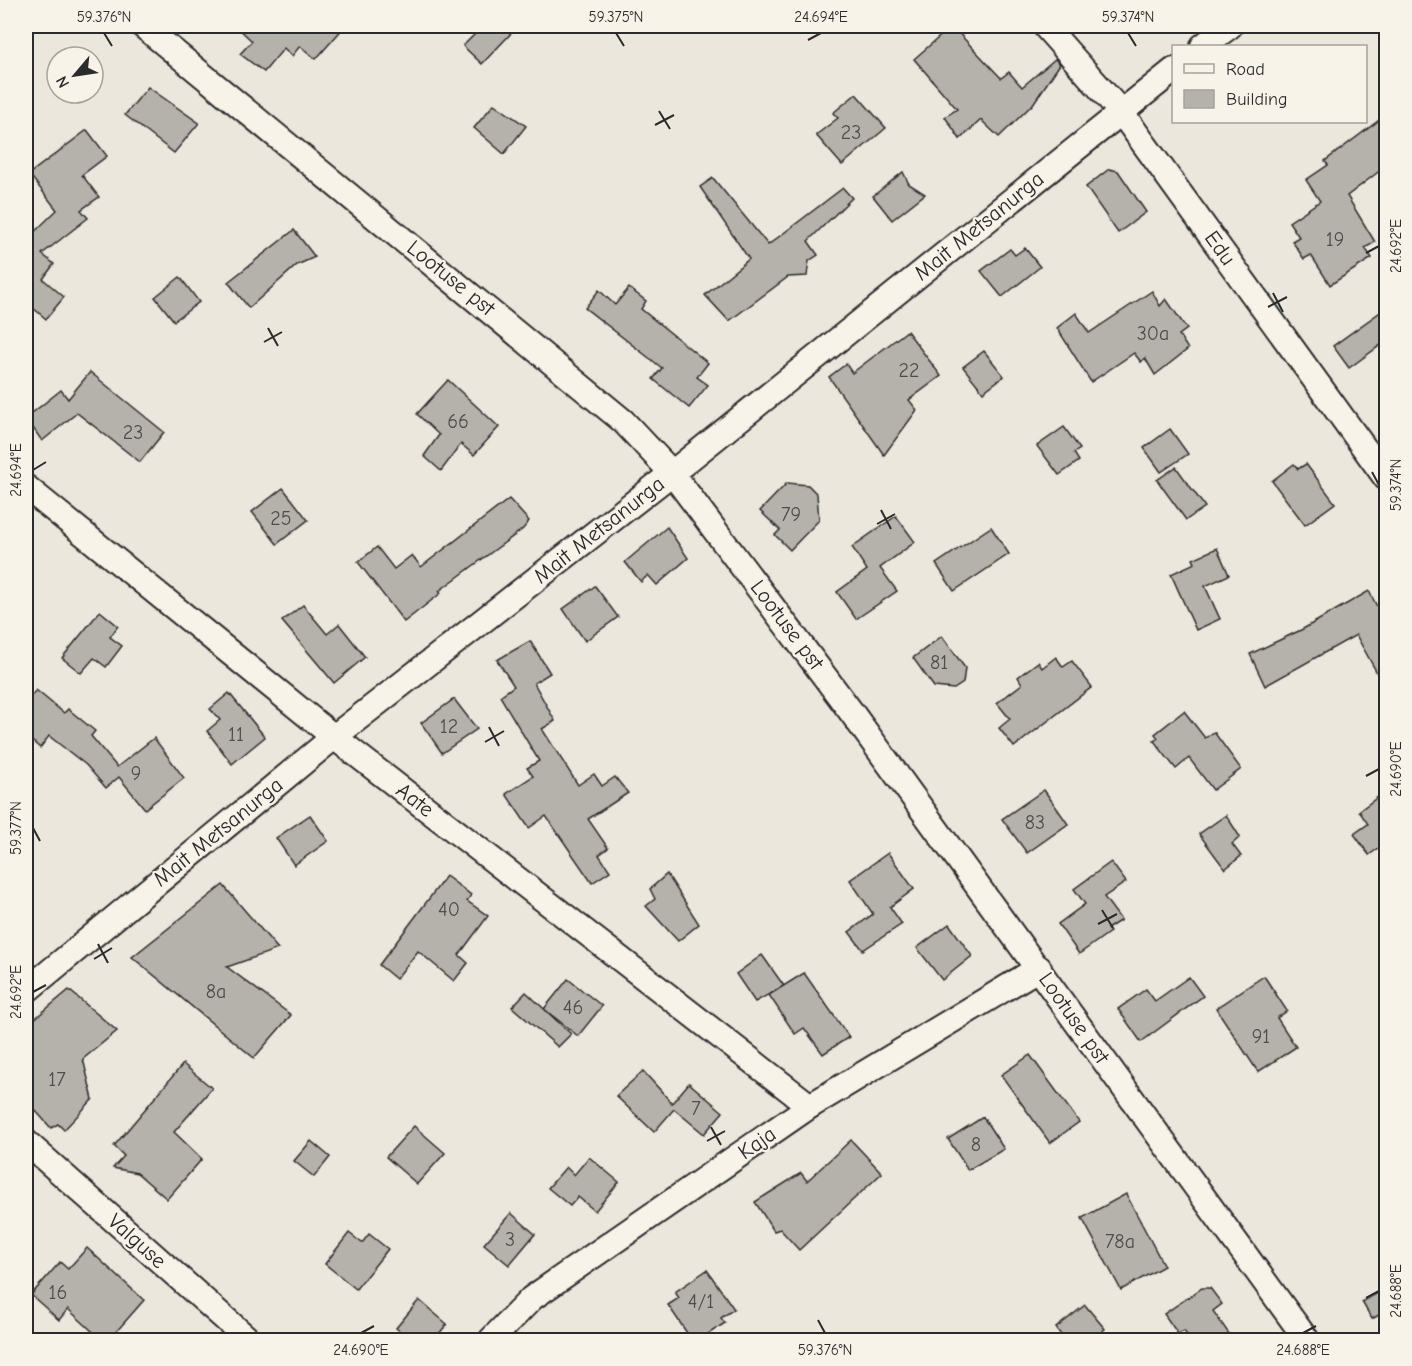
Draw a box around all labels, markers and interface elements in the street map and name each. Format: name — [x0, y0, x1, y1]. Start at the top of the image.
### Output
text: 59.376°N — [77, 8, 131, 26]
text: 59.375°N — [589, 8, 643, 26]
text: 24.694°E — [794, 8, 848, 26]
text: 59.374°N — [1102, 8, 1154, 26]
north arrow — [45, 45, 105, 105]
legend — [1172, 45, 1367, 123]
text: Road — [1226, 59, 1265, 80]
text: N — [52, 73, 73, 91]
text: Building — [1226, 89, 1288, 110]
house number: 23 — [841, 121, 861, 144]
street label: Mait Metsanurga — [909, 166, 1049, 286]
text: 24.692°E — [1387, 219, 1405, 273]
street label: Edu — [1199, 226, 1241, 270]
house number: 19 — [1326, 228, 1344, 251]
street label: Lootuse pst — [402, 235, 501, 322]
house number: 30a — [1137, 322, 1169, 345]
house number: 22 — [899, 359, 919, 382]
house number: 66 — [447, 410, 469, 433]
house number: 23 — [123, 421, 143, 444]
text: 24.694°E — [7, 443, 25, 497]
text: 59.374°N — [1387, 459, 1405, 511]
street label: Mait Metsanurga — [528, 471, 670, 589]
house number: 79 — [781, 503, 801, 526]
house number: 25 — [270, 507, 292, 530]
street label: Lootuse pst — [745, 575, 830, 676]
house number: 81 — [930, 651, 948, 674]
house number: 12 — [440, 715, 458, 738]
house number: 11 — [228, 723, 244, 746]
text: 24.690°E — [1387, 741, 1405, 797]
house number: 9 — [131, 762, 141, 785]
street label: Mait Metsanurga — [148, 772, 288, 892]
street label: Aate — [391, 777, 439, 823]
text: 59.377°N — [7, 801, 25, 855]
house number: 83 — [1025, 811, 1045, 834]
house number: 40 — [438, 898, 460, 921]
text: 24.692°E — [7, 965, 25, 1019]
street label: Lootuse pst — [1033, 967, 1115, 1069]
house number: 8a — [206, 980, 226, 1003]
house number: 46 — [563, 996, 583, 1019]
house number: 91 — [1252, 1025, 1270, 1048]
house number: 17 — [48, 1068, 66, 1091]
house number: 7 — [691, 1097, 701, 1120]
street label: Kaja — [733, 1121, 781, 1165]
house number: 8 — [971, 1133, 981, 1156]
street label: Valguse — [102, 1208, 172, 1274]
house number: 3 — [505, 1228, 515, 1251]
house number: 78a — [1105, 1230, 1135, 1253]
text: 24.688°E — [1387, 1264, 1405, 1318]
house number: 16 — [49, 1281, 67, 1304]
house number: 4/1 — [688, 1290, 714, 1313]
text: 24.690°E — [333, 1341, 389, 1359]
text: 59.376°N — [798, 1341, 852, 1359]
text: 24.688°E — [1276, 1341, 1330, 1359]

